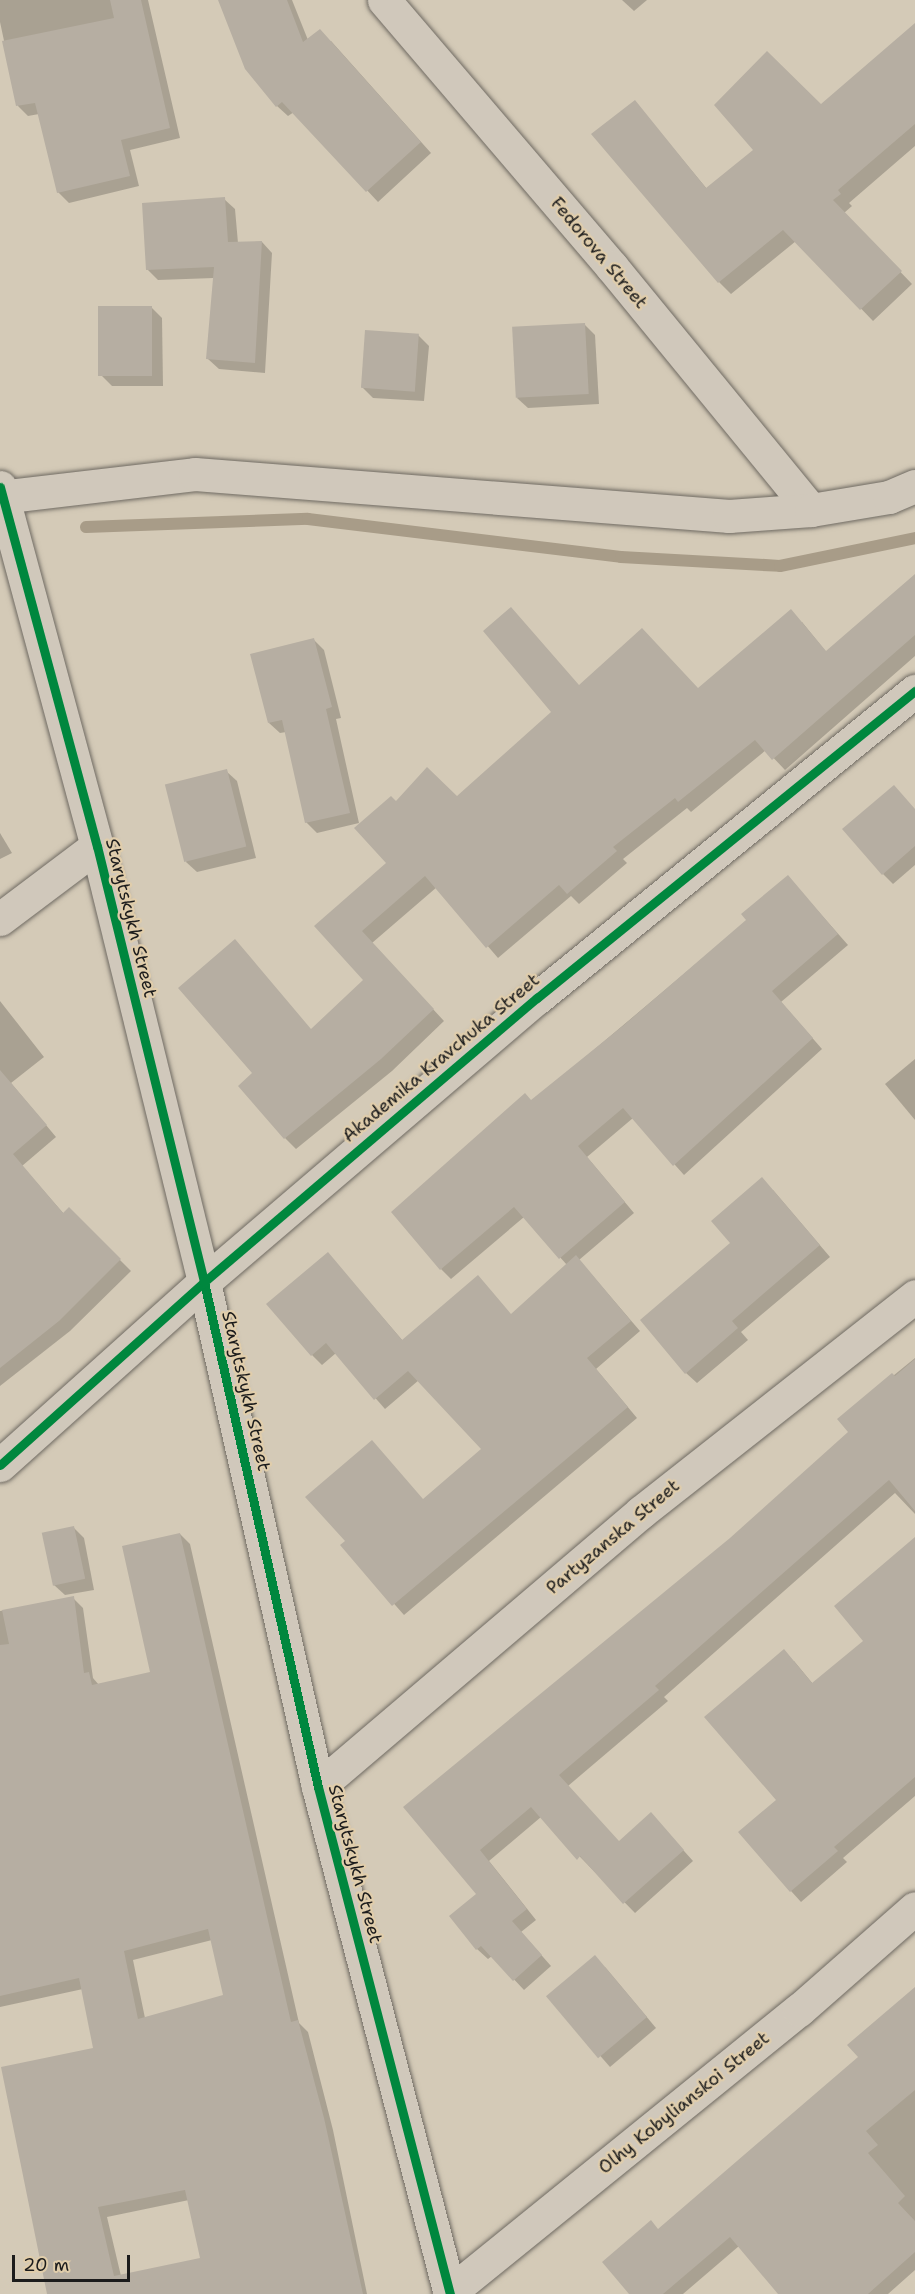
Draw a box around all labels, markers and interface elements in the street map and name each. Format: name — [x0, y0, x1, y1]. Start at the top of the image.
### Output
street label: Fedorova Street — [546, 193, 652, 313]
street label: Starytskykh Street — [101, 836, 161, 1000]
street label: Akademika Kravchuka Street — [338, 969, 544, 1147]
street label: Starytskykh Street — [217, 1309, 275, 1473]
street label: Partyzanska Street — [542, 1475, 684, 1599]
street label: Starytskykh Street — [323, 1782, 387, 1946]
street label: Olhy Kobylianskoi Street — [594, 2027, 774, 2179]
scale bar — [15, 2243, 134, 2281]
text: 20 m — [23, 2253, 69, 2277]

